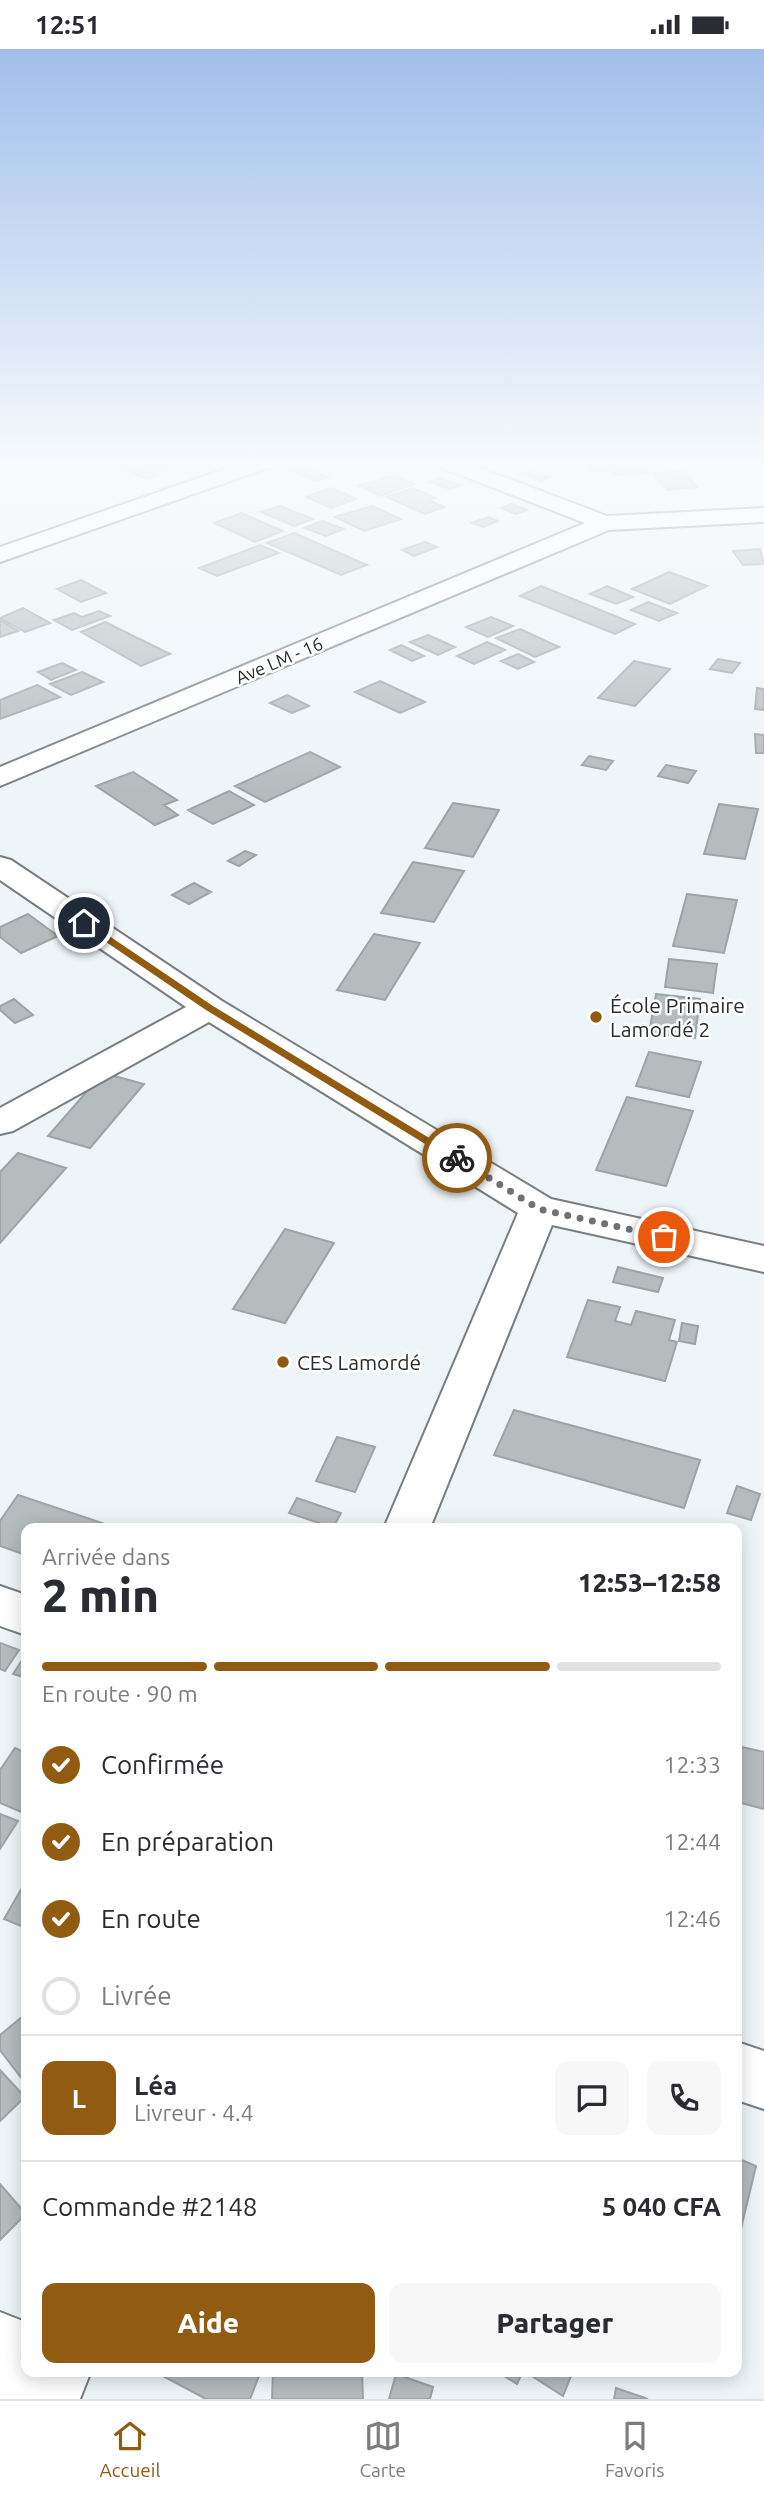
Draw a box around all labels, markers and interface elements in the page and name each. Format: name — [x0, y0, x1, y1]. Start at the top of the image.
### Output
text: 12:51 — [35, 10, 100, 39]
street label: Ave LM - 16 — [232, 633, 326, 687]
pin — [54, 893, 114, 953]
icon: home — [65, 904, 103, 942]
place label: École Primaire Lamordé 2 — [610, 993, 745, 1041]
marker: École Primaire Lamordé 2 — [588, 1009, 604, 1025]
courier — [422, 1123, 492, 1193]
icon: bike — [438, 1139, 476, 1177]
pin — [634, 1207, 694, 1267]
icon: bag — [645, 1218, 683, 1256]
place label: CES Lamordé — [297, 1350, 421, 1374]
marker: CES Lamordé — [275, 1354, 291, 1370]
text: Arrivée dans — [42, 1544, 170, 1569]
text: 12:53–12:58 — [578, 1568, 721, 1597]
text: 2 min — [42, 1569, 159, 1621]
text: En route · 90 m — [42, 1681, 198, 1706]
icon: check — [42, 1746, 80, 1784]
text: Confirmée — [101, 1750, 224, 1779]
text: 12:33 — [663, 1752, 721, 1777]
icon: check — [42, 1823, 80, 1861]
text: En préparation — [101, 1827, 274, 1856]
text: 12:44 — [663, 1829, 721, 1854]
icon: check — [42, 1900, 80, 1938]
text: En route — [101, 1904, 201, 1933]
text: 12:46 — [663, 1906, 721, 1931]
text: Livrée — [101, 1981, 172, 2010]
button: chat — [555, 2061, 629, 2135]
button: phone — [647, 2061, 721, 2135]
text: Léa — [134, 2071, 177, 2100]
text: L — [72, 2084, 86, 2113]
text: Livreur · 4.4 — [134, 2100, 254, 2125]
text: Commande #2148 — [42, 2192, 258, 2221]
text: 5 040 CFA — [602, 2192, 721, 2221]
button: Aide — [42, 2283, 375, 2363]
button: Partager — [389, 2283, 721, 2363]
tab: Accueil — [100, 2417, 160, 2481]
tab: Carte — [359, 2417, 406, 2481]
tab: Favoris — [605, 2417, 664, 2481]

